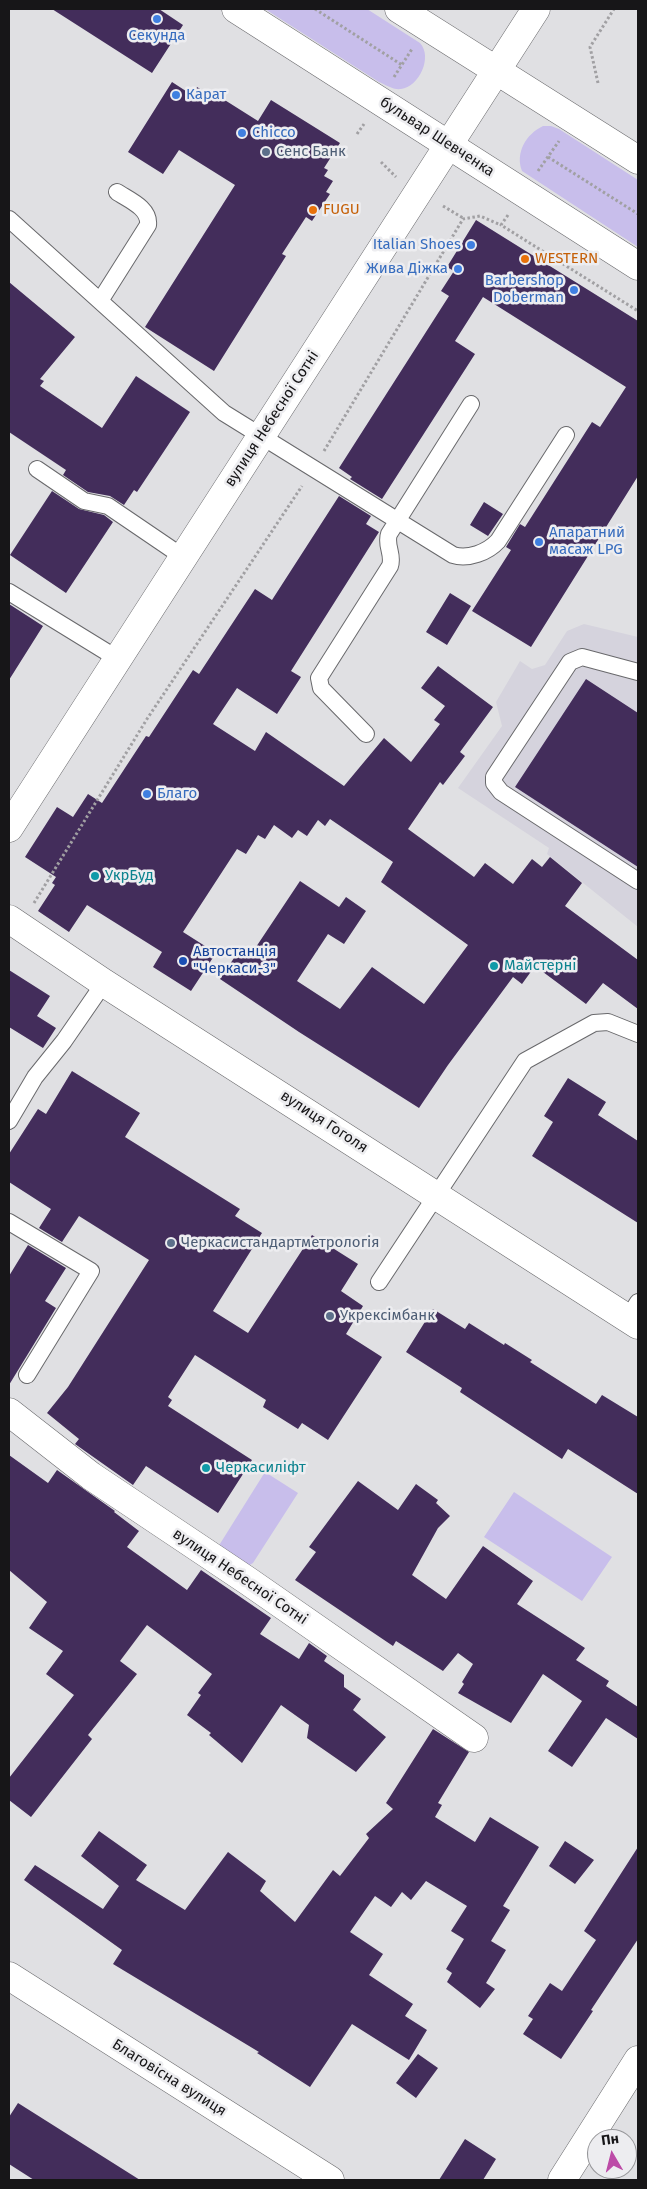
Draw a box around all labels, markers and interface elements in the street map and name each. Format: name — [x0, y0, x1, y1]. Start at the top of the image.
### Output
marker: Секунда — [151, 13, 163, 25]
place label: Секунда — [129, 27, 185, 45]
place label: Карат — [186, 86, 226, 104]
marker: Карат — [170, 89, 182, 101]
street label: бульвар Шевченка — [376, 93, 498, 181]
place label: Chicco — [252, 124, 296, 142]
marker: Chicco — [236, 127, 248, 139]
place label: Сенс Банк — [276, 143, 346, 161]
marker: Сенс Банк — [260, 146, 272, 158]
place label: FUGU — [323, 201, 360, 219]
marker: FUGU — [307, 204, 319, 216]
place label: Italian Shoes — [373, 236, 461, 254]
marker: Italian Shoes — [465, 239, 477, 251]
place label: WESTERN — [535, 250, 598, 268]
marker: WESTERN — [519, 253, 531, 265]
place label: Жива Діжка — [366, 260, 448, 278]
marker: Жива Діжка — [452, 263, 464, 275]
place label: Barbershop Doberman — [485, 272, 564, 307]
marker: Barbershop Doberman — [568, 284, 580, 296]
street label: вулиця Небесної Сотні — [221, 348, 323, 490]
place label: Апаратний масаж LPG — [549, 524, 625, 559]
marker: Апаратний масаж LPG — [533, 536, 545, 548]
place label: Благо — [157, 785, 197, 803]
marker: Благо — [141, 788, 153, 800]
place label: УкрБуд — [105, 867, 154, 885]
marker: УкрБуд — [89, 870, 101, 882]
place label: Автостанція "Черкаси-3" — [193, 943, 277, 978]
marker: Автостанція "Черкаси-3" — [177, 955, 189, 967]
place label: Майстерні — [504, 957, 577, 975]
marker: Майстерні — [488, 960, 500, 972]
street label: вулиця Гоголя — [277, 1087, 371, 1157]
place label: Черкасистандартметрологія — [181, 1234, 380, 1252]
marker: Черкасистандартметрологія — [165, 1237, 177, 1249]
place label: Укрексімбанк — [340, 1307, 435, 1325]
marker: Укрексімбанк — [324, 1310, 336, 1322]
place label: Черкасиліфт — [216, 1459, 306, 1477]
marker: Черкасиліфт — [200, 1462, 212, 1474]
street label: вулиця Небесної Сотні — [169, 1525, 311, 1629]
street label: Благовісна вулиця — [109, 2036, 229, 2120]
north arrow — [587, 2129, 637, 2179]
text: Пн — [600, 2130, 620, 2149]

